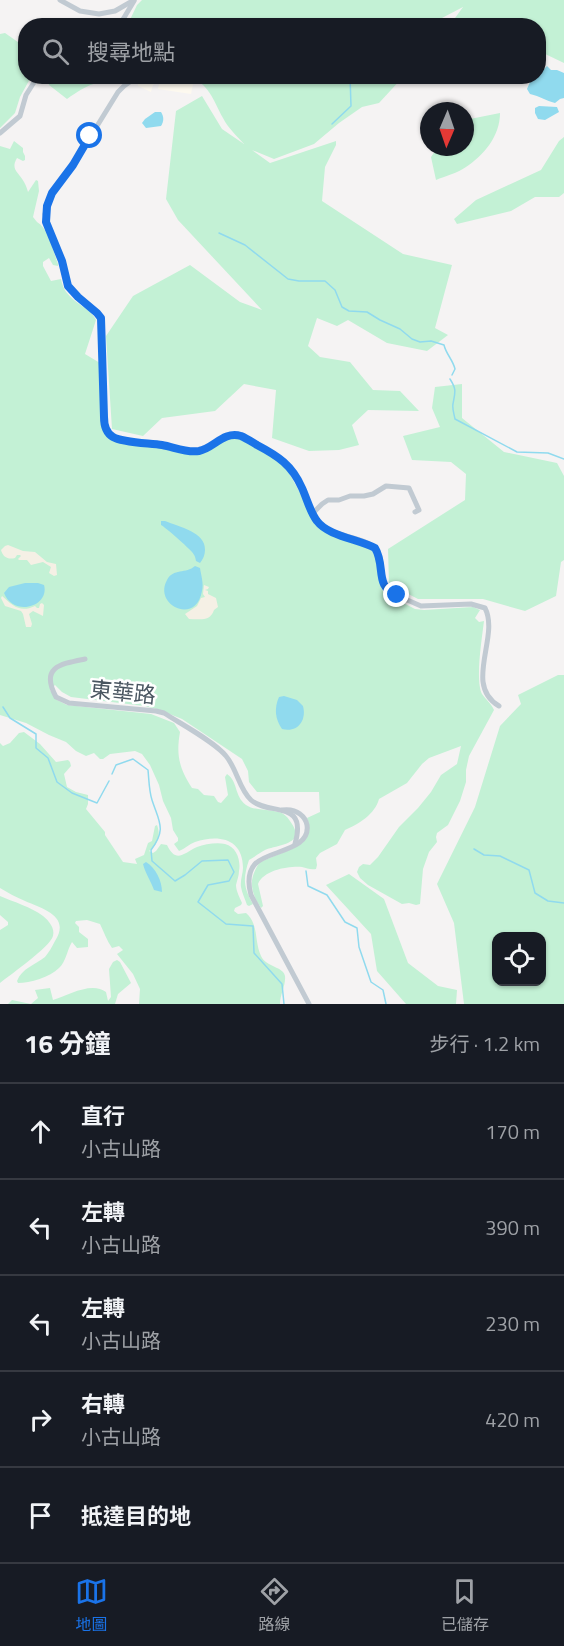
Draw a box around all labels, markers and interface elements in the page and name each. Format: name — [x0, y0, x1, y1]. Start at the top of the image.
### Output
search box — [18, 18, 546, 84]
icon: search — [39, 35, 72, 68]
text: 搜尋地點 — [87, 35, 175, 69]
north arrow — [420, 102, 474, 156]
route start — [76, 122, 102, 148]
route end — [383, 581, 409, 607]
street label: 東華路 — [88, 672, 158, 712]
map controls — [492, 932, 546, 986]
button: locate — [492, 932, 546, 986]
text: 16 分鐘 — [24, 1024, 111, 1063]
text: 步行 · 1.2 km — [429, 1028, 540, 1059]
text: 直行 — [81, 1099, 125, 1133]
icon: ahead — [24, 1115, 57, 1148]
text: 170 m — [485, 1116, 540, 1147]
text: 小古山路 — [81, 1133, 161, 1164]
text: 左轉 — [81, 1195, 125, 1229]
icon: left — [24, 1211, 57, 1244]
text: 390 m — [485, 1212, 540, 1243]
text: 小古山路 — [81, 1229, 161, 1260]
text: 左轉 — [81, 1291, 125, 1325]
icon: left — [24, 1307, 57, 1340]
text: 230 m — [485, 1308, 540, 1339]
text: 小古山路 — [81, 1325, 161, 1356]
text: 右轉 — [81, 1387, 125, 1421]
icon: right — [24, 1403, 57, 1436]
text: 420 m — [485, 1404, 540, 1435]
text: 小古山路 — [81, 1421, 161, 1452]
icon: arrive — [24, 1499, 57, 1532]
text: 抵達目的地 — [81, 1499, 191, 1533]
tab: 地圖 — [75, 1575, 108, 1636]
tab: 路線 — [258, 1575, 291, 1636]
tab: 已儲存 — [441, 1575, 489, 1636]

